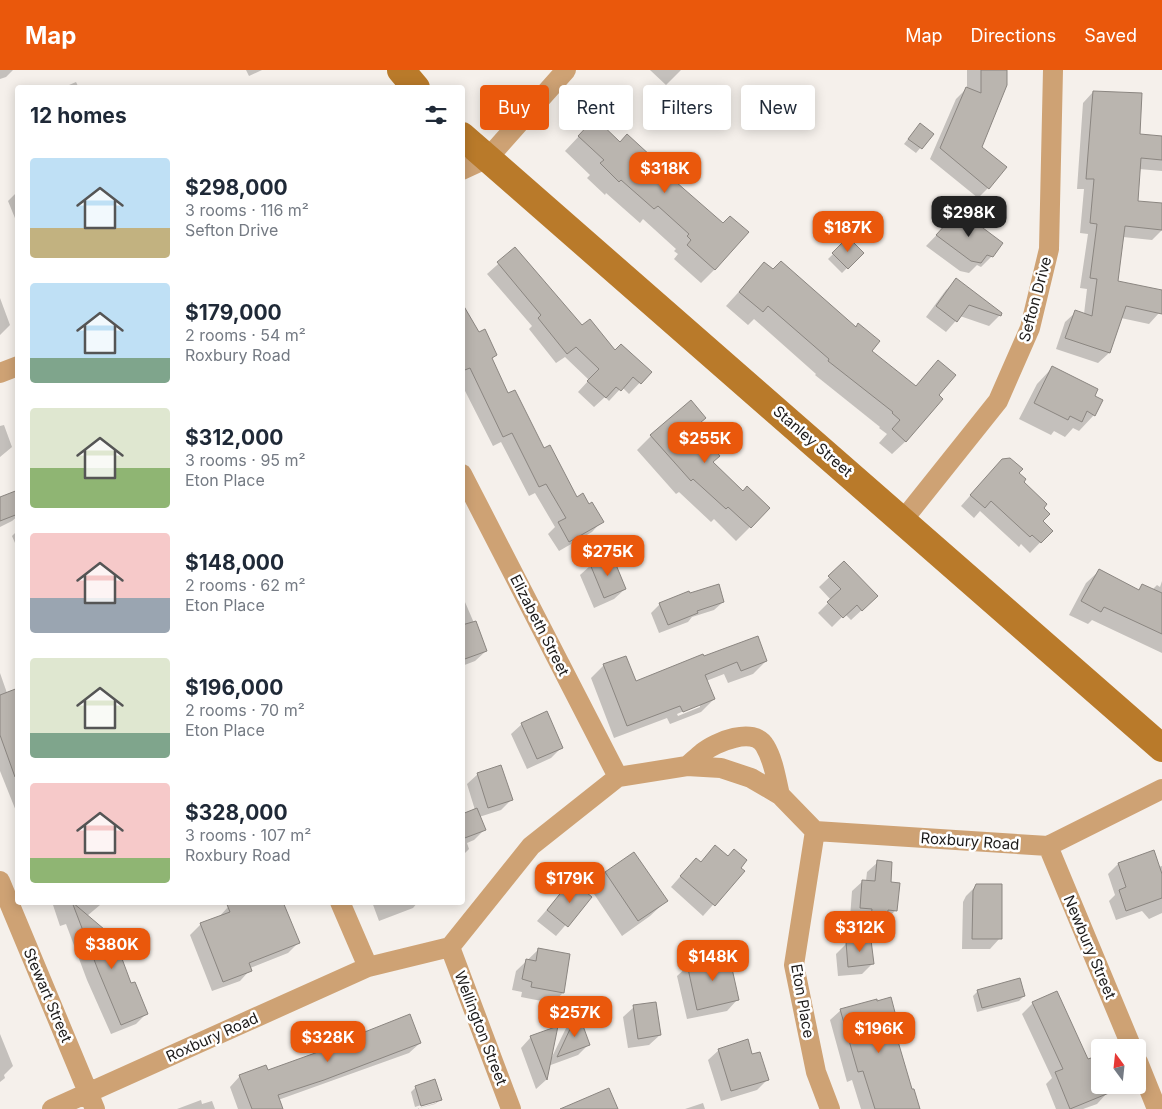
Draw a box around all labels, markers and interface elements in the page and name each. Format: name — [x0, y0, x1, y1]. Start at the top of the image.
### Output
text: Map — [25, 21, 76, 50]
text: Map — [905, 25, 943, 46]
text: Directions — [971, 25, 1056, 46]
text: Saved — [1084, 25, 1137, 46]
chip: Buy — [480, 85, 549, 130]
chip: Rent — [559, 85, 633, 130]
chip: Filters — [643, 85, 731, 130]
chip: New — [741, 85, 815, 130]
icon: filters — [422, 101, 450, 129]
text: 12 homes — [30, 103, 127, 128]
pin: $318K — [630, 152, 700, 194]
text: $318K — [640, 158, 690, 178]
text: $298,000 — [185, 175, 288, 200]
icon: home — [70, 178, 130, 238]
pin: $298K — [934, 196, 1004, 238]
text: 3 rooms · 116 m² — [185, 200, 309, 220]
text: $298K — [943, 202, 995, 222]
pin: $187K — [813, 210, 883, 253]
text: $187K — [824, 217, 872, 237]
text: Sefton Drive — [185, 220, 278, 240]
street label: Sefton Drive — [1015, 254, 1055, 344]
text: $179,000 — [185, 300, 282, 325]
icon: home — [70, 303, 130, 363]
text: 2 rooms · 54 m² — [185, 325, 306, 345]
text: Roxbury Road — [185, 345, 291, 365]
street label: Stanley Street — [769, 401, 857, 481]
pin: $255K — [670, 422, 740, 464]
text: $312,000 — [185, 425, 283, 450]
icon: home — [70, 428, 130, 488]
text: $255K — [679, 428, 731, 448]
text: 3 rooms · 95 m² — [185, 450, 306, 470]
text: Eton Place — [185, 470, 265, 490]
pin: $275K — [573, 534, 643, 577]
text: $275K — [582, 541, 634, 561]
text: $148,000 — [185, 550, 284, 575]
icon: home — [70, 553, 130, 613]
street label: Elizabeth Street — [506, 571, 574, 679]
text: 2 rooms · 62 m² — [185, 575, 306, 595]
text: Eton Place — [185, 595, 265, 615]
text: $196,000 — [185, 675, 283, 700]
icon: home — [70, 678, 130, 738]
text: 2 rooms · 70 m² — [185, 700, 305, 720]
text: Eton Place — [185, 720, 265, 740]
text: $328,000 — [185, 800, 288, 825]
icon: home — [70, 803, 130, 863]
text: 3 rooms · 107 m² — [185, 825, 311, 845]
street label: Roxbury Road — [920, 828, 1020, 854]
text: Roxbury Road — [185, 845, 291, 865]
pin: $179K — [535, 862, 605, 904]
text: $179K — [546, 868, 594, 888]
street label: Newbury Street — [1060, 892, 1120, 1002]
pin: $312K — [825, 910, 895, 953]
text: $312K — [835, 917, 885, 937]
pin: $380K — [77, 928, 147, 970]
text: $380K — [85, 934, 139, 954]
pin: $148K — [678, 940, 748, 982]
street label: Stewart Street — [20, 945, 76, 1045]
text: $148K — [688, 946, 738, 966]
street label: Eton Place — [787, 963, 819, 1039]
street label: Wellington Street — [450, 968, 512, 1088]
pin: $257K — [540, 996, 610, 1038]
text: $257K — [549, 1002, 601, 1022]
street label: Roxbury Road — [163, 1008, 261, 1066]
pin: $196K — [844, 1012, 914, 1054]
text: $196K — [854, 1018, 904, 1038]
pin: $328K — [293, 1020, 363, 1063]
text: $328K — [302, 1027, 354, 1047]
north arrow — [1091, 1039, 1146, 1094]
map controls — [1091, 1039, 1146, 1094]

